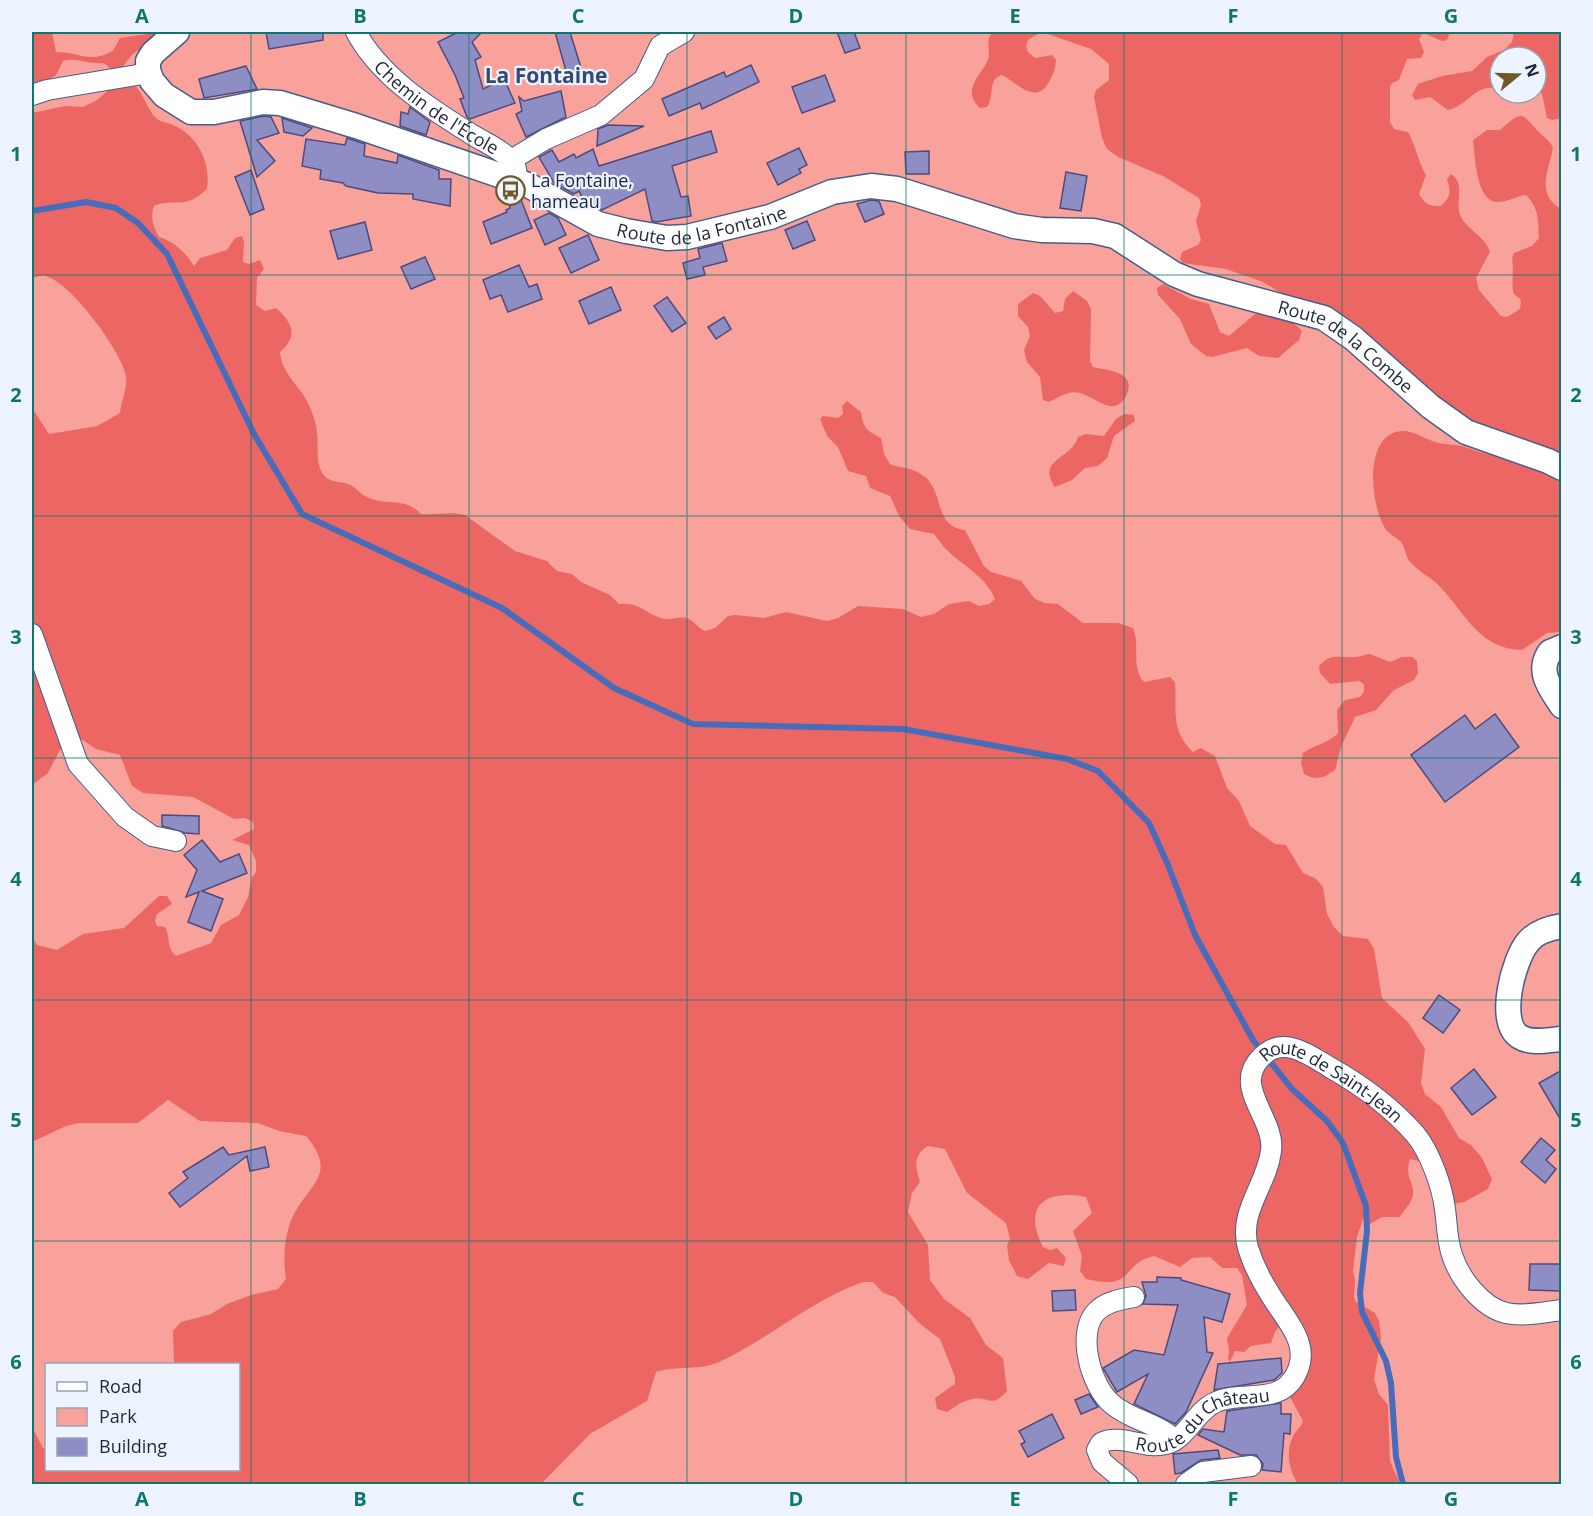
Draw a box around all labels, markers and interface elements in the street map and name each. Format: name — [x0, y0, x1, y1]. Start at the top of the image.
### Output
text: A — [135, 2, 149, 29]
text: B — [353, 2, 367, 29]
text: C — [572, 2, 585, 29]
text: D — [789, 2, 803, 29]
text: E — [1009, 2, 1021, 29]
text: F — [1228, 2, 1238, 29]
text: G — [1444, 2, 1458, 29]
north arrow — [1488, 45, 1548, 105]
street label: Chemin de l'École — [369, 55, 504, 159]
text: N — [1520, 60, 1545, 80]
district label: La Fontaine — [485, 61, 607, 89]
text: 1 — [10, 140, 22, 167]
text: 1 — [1570, 140, 1582, 167]
place label: La Fontaine, hameau — [531, 168, 633, 213]
bus stop icon: La Fontaine, hameau — [494, 174, 526, 206]
street label: Route de la Fontaine — [614, 200, 790, 250]
street label: Route de la Combe — [1276, 294, 1419, 398]
text: 2 — [10, 381, 22, 408]
text: 2 — [1570, 381, 1582, 408]
text: 3 — [10, 623, 22, 650]
text: 3 — [1570, 623, 1582, 650]
text: 4 — [10, 865, 22, 892]
text: 4 — [1570, 865, 1582, 892]
street label: Route de Saint-Jean — [1253, 1035, 1408, 1128]
text: 5 — [10, 1106, 22, 1133]
text: 5 — [1570, 1106, 1582, 1133]
text: 6 — [10, 1348, 22, 1375]
text: 6 — [1570, 1348, 1582, 1375]
legend — [45, 1363, 240, 1471]
text: Road — [99, 1374, 142, 1398]
street label: Route du Château — [1134, 1383, 1271, 1458]
text: Park — [99, 1404, 137, 1428]
text: Building — [99, 1434, 167, 1458]
text: A — [135, 1485, 149, 1512]
text: B — [353, 1485, 367, 1512]
text: C — [572, 1485, 585, 1512]
text: D — [789, 1485, 803, 1512]
text: E — [1009, 1485, 1021, 1512]
text: F — [1228, 1485, 1238, 1512]
text: G — [1444, 1485, 1458, 1512]

